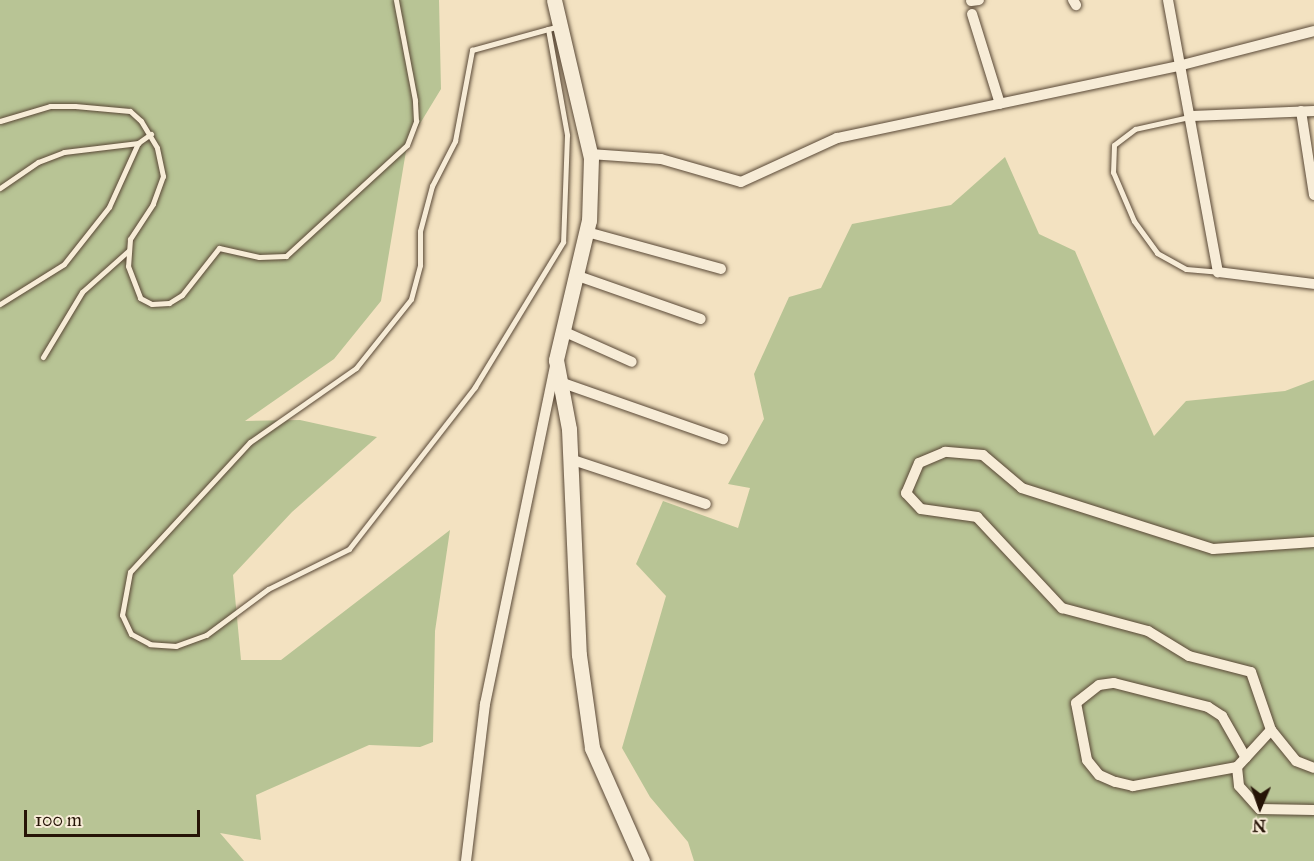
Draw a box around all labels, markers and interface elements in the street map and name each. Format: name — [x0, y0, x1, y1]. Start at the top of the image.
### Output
north arrow — [1230, 777, 1290, 837]
scale bar — [27, 798, 202, 836]
text: 100 m — [35, 809, 82, 831]
text: N — [1252, 816, 1266, 835]

